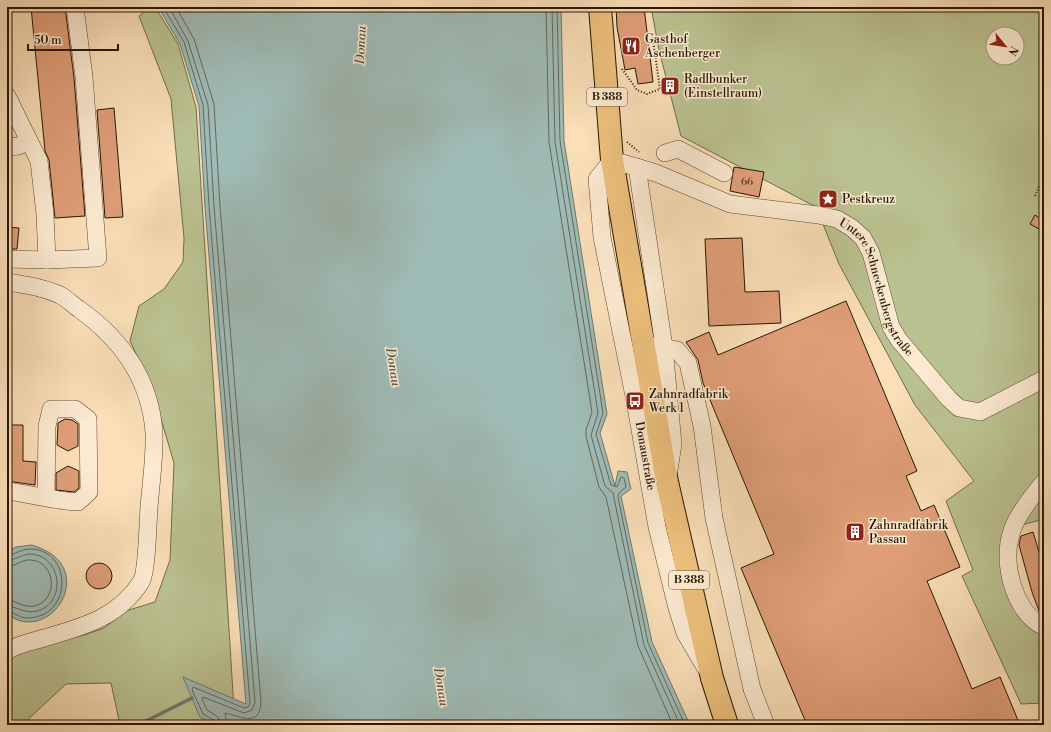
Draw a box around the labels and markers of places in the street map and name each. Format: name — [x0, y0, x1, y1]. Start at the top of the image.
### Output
place label: Gasthof Aschenberger — [644, 32, 720, 61]
restaurant icon: Gasthof Aschenberger — [620, 35, 642, 57]
place label: Radlbunker (Einstellraum) — [684, 72, 762, 101]
building icon: Radlbunker (Einstellraum) — [659, 75, 681, 97]
place icon: Pestkreuz — [817, 188, 839, 210]
place label: Pestkreuz — [842, 192, 895, 207]
place label: Zahnradfabrik Werk 1 — [648, 387, 729, 416]
bus stop icon: Zahnradfabrik Werk 1 — [624, 390, 646, 412]
place label: Zahnradfabrik Passau — [869, 518, 949, 547]
building icon: Zahnradfabrik Passau — [844, 521, 866, 543]

